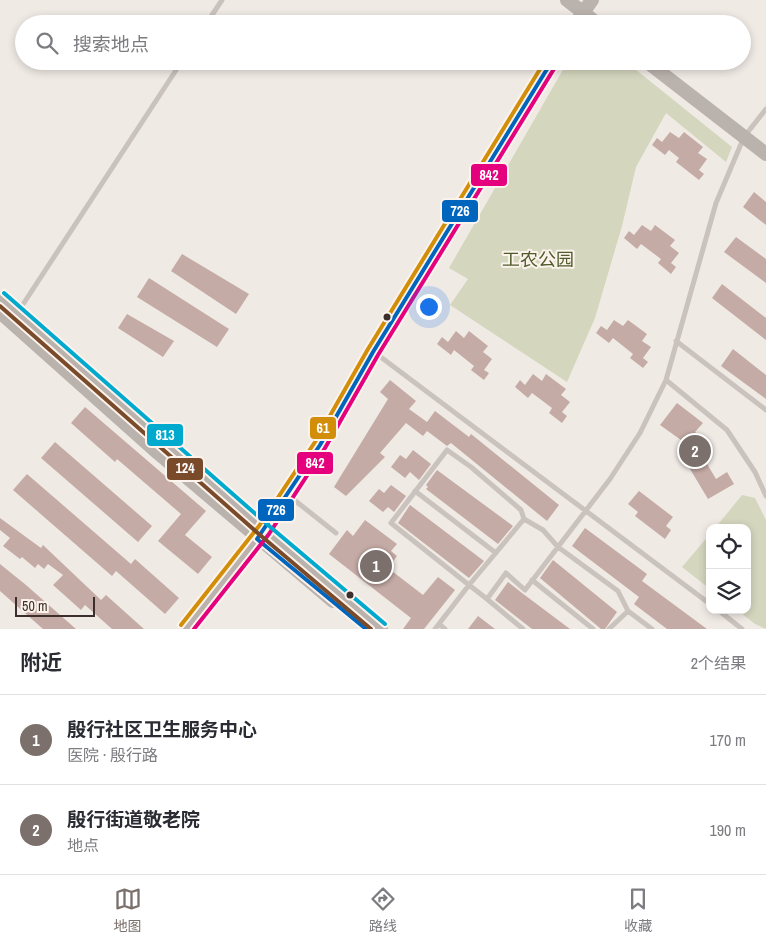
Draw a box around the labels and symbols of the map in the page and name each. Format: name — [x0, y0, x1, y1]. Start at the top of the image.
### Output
line badge: 842 — [470, 163, 508, 187]
text: 842 — [479, 166, 499, 184]
line badge: 726 — [441, 199, 479, 223]
text: 726 — [450, 202, 470, 220]
park label: 工农公园 — [502, 247, 574, 272]
your location — [416, 294, 442, 320]
unlabelled marker — [382, 312, 392, 322]
line badge: 61 — [309, 416, 337, 440]
text: 61 — [317, 419, 330, 437]
line badge: 813 — [146, 423, 184, 447]
text: 813 — [155, 426, 175, 444]
pin: 2 — [679, 432, 711, 470]
line badge: 842 — [296, 451, 334, 475]
text: 842 — [305, 454, 325, 472]
line badge: 124 — [166, 457, 204, 481]
text: 124 — [175, 459, 195, 477]
line badge: 726 — [257, 498, 295, 522]
text: 726 — [266, 501, 286, 519]
pin: 1 — [360, 547, 392, 585]
unlabelled marker — [345, 590, 355, 600]
scale bar — [15, 594, 95, 617]

